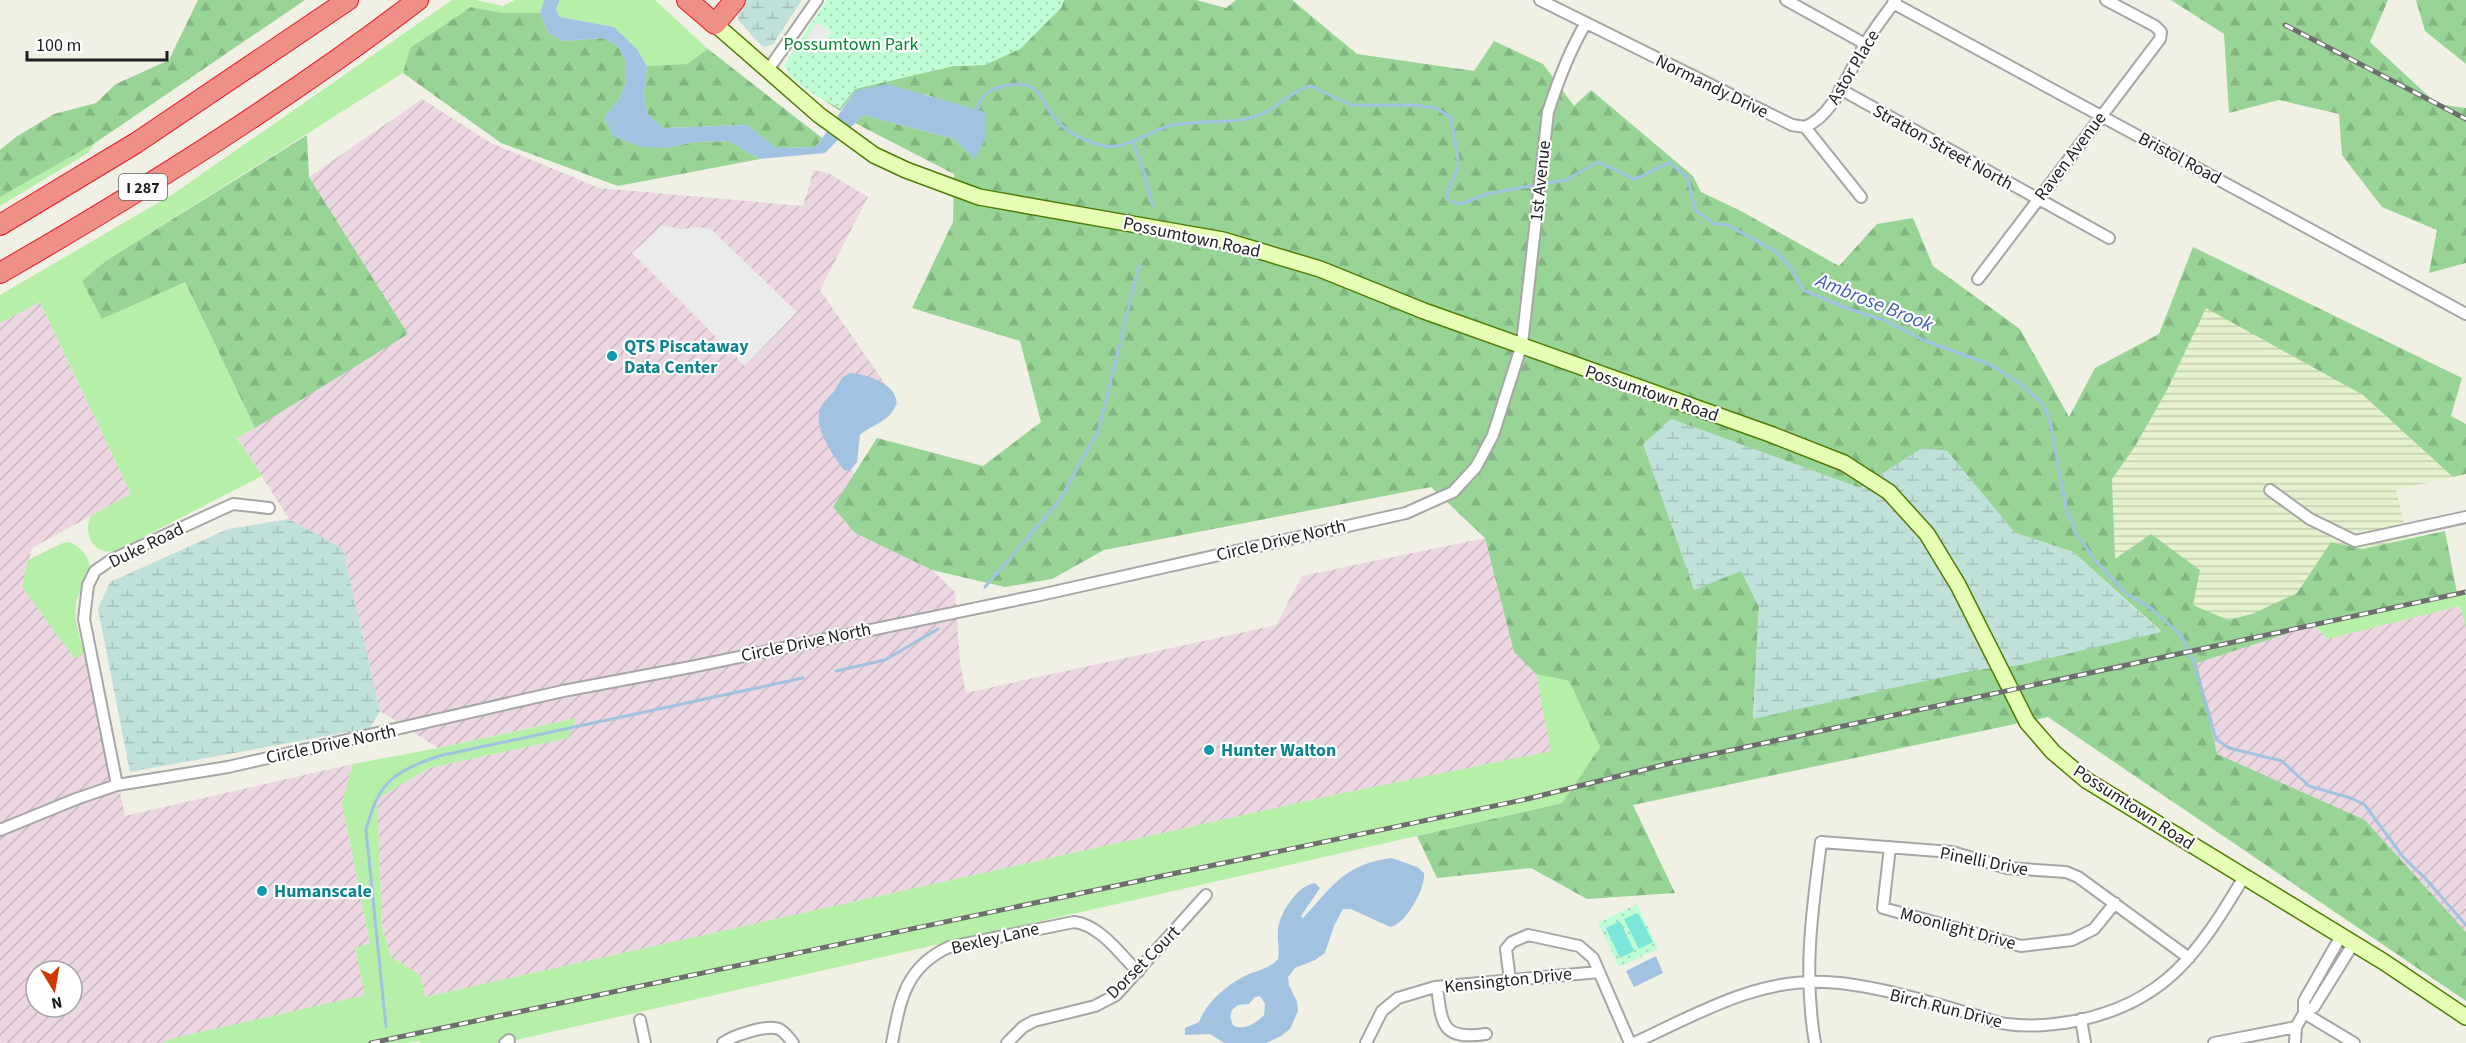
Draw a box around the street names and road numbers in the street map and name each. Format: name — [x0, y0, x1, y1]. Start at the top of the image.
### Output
street label: Astor Place — [1821, 25, 1886, 109]
street label: Normandy Drive — [1651, 48, 1772, 125]
street label: Stratton Street North — [1868, 98, 2017, 196]
street label: Raven Avenue — [2029, 107, 2112, 206]
street label: Bristol Road — [2134, 126, 2226, 191]
street label: 1st Avenue — [1524, 139, 1557, 223]
road number: I 287 — [119, 174, 167, 200]
street label: Possumtown Road — [1121, 211, 1263, 264]
street label: Possumtown Road — [1582, 359, 1722, 428]
street label: Circle Drive North — [1214, 513, 1348, 568]
street label: Duke Road — [105, 517, 188, 574]
street label: Circle Drive North — [739, 617, 873, 668]
street label: Circle Drive North — [264, 719, 398, 770]
street label: Possumtown Road — [2068, 759, 2199, 856]
street label: Pinelli Drive — [1938, 841, 2030, 882]
street label: Moonlight Drive — [1897, 901, 2019, 956]
street label: Bexley Lane — [949, 916, 1042, 961]
street label: Dorset Court — [1101, 920, 1186, 1005]
street label: Kensington Drive — [1443, 961, 1573, 1000]
street label: Birch Run Drive — [1887, 982, 2005, 1035]

